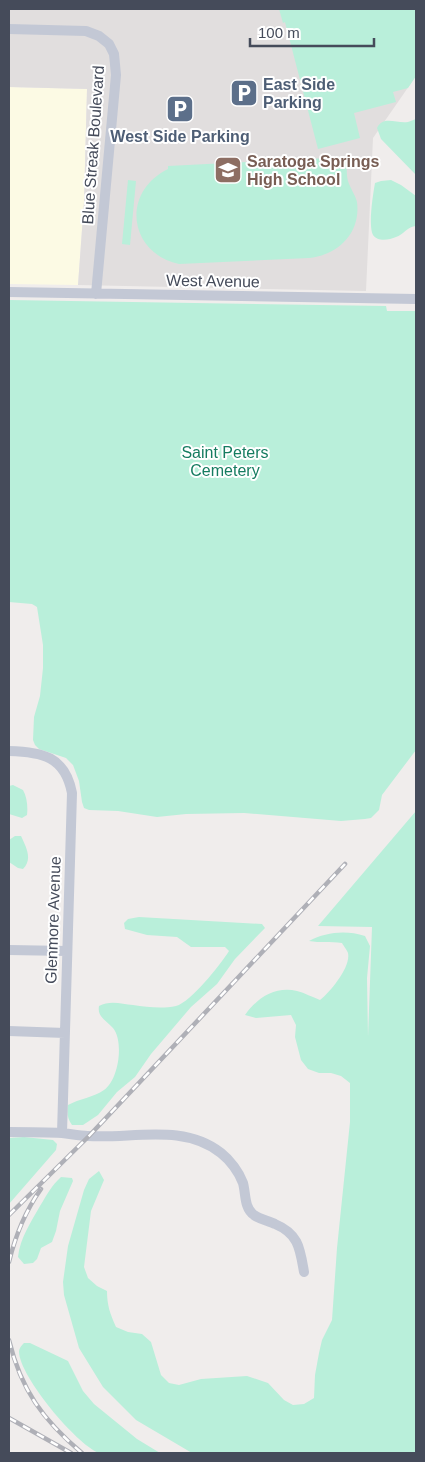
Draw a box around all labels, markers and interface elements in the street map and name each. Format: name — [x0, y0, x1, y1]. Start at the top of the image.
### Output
scale bar — [250, 15, 374, 47]
text: 100 m — [258, 24, 300, 41]
street label: Blue Streak Boulevard — [79, 65, 107, 225]
place label: East Side Parking — [263, 76, 335, 111]
parking icon: East Side Parking — [229, 78, 259, 108]
parking icon: West Side Parking — [165, 94, 195, 124]
place label: West Side Parking — [110, 128, 250, 145]
place label: Saratoga Springs High School — [247, 153, 380, 188]
school or university icon: Saratoga Springs High School — [213, 155, 243, 185]
street label: West Avenue — [166, 272, 260, 290]
park label: Saint Peters Cemetery — [181, 444, 269, 479]
street label: Glenmore Avenue — [42, 856, 64, 984]

